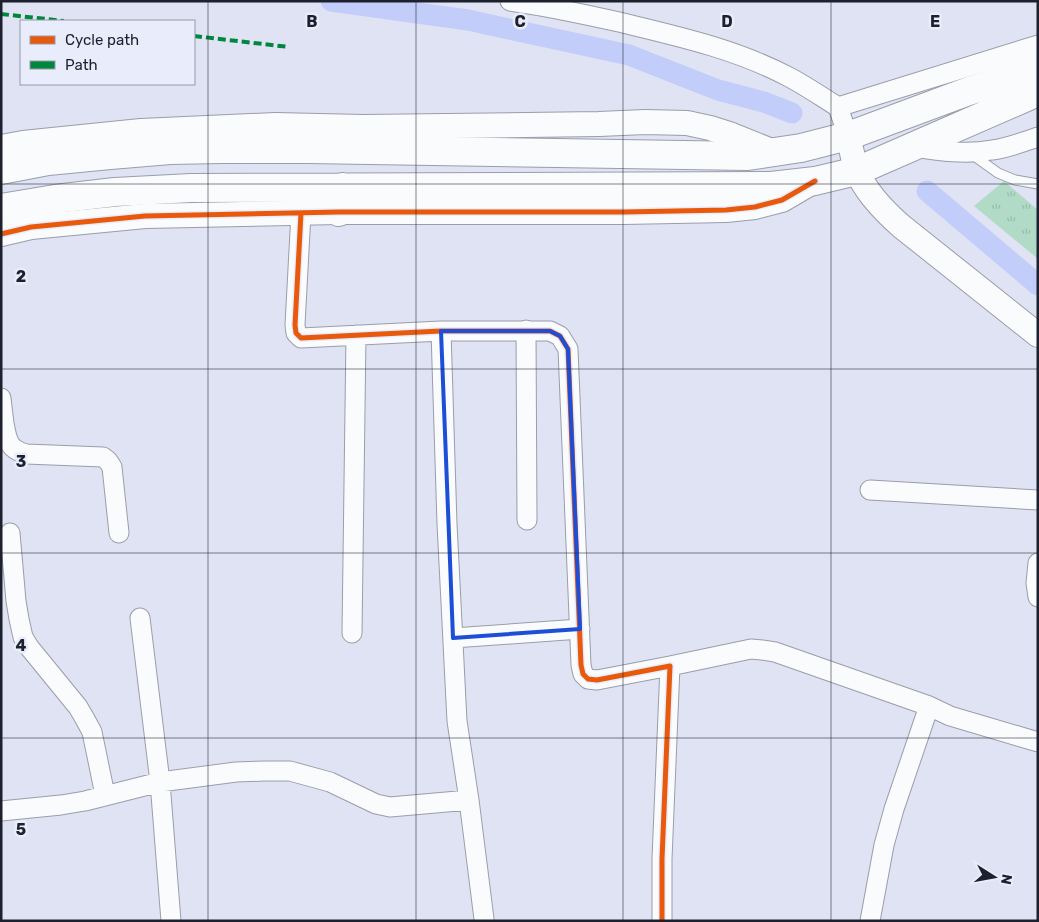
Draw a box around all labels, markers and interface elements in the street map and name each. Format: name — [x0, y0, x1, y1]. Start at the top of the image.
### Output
text: B — [306, 12, 318, 31]
text: C — [514, 12, 526, 31]
text: D — [721, 12, 733, 31]
text: E — [930, 12, 940, 31]
legend — [20, 20, 195, 85]
text: Cycle path — [65, 31, 139, 49]
text: Path — [65, 56, 98, 74]
text: 2 — [16, 267, 26, 286]
text: 3 — [16, 452, 26, 471]
text: 4 — [16, 636, 27, 655]
text: 5 — [16, 820, 26, 839]
north arrow — [969, 852, 1019, 902]
text: N — [997, 873, 1016, 886]

